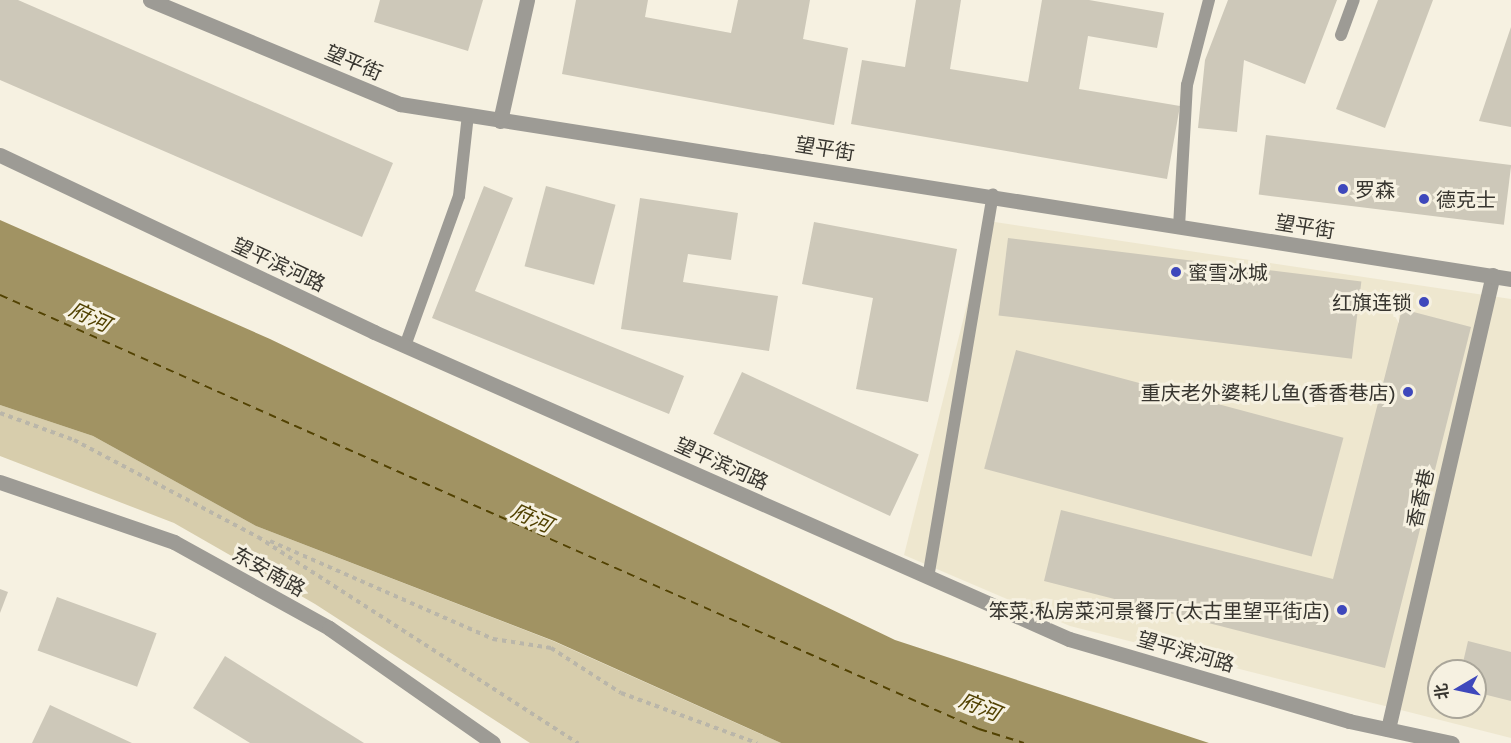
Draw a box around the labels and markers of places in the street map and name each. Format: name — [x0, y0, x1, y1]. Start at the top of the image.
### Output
place label: 罗森 — [1355, 177, 1395, 201]
marker: 罗森 — [1336, 182, 1350, 196]
place label: 德克士 — [1436, 187, 1496, 211]
marker: 德克士 — [1417, 192, 1431, 206]
place label: 蜜雪冰城 — [1188, 260, 1268, 284]
marker: 蜜雪冰城 — [1169, 265, 1183, 279]
place label: 红旗连锁 — [1332, 290, 1412, 314]
marker: 红旗连锁 — [1417, 295, 1431, 309]
place label: 重庆老外婆耗儿鱼(香香巷店) — [1141, 380, 1396, 404]
marker: 重庆老外婆耗儿鱼(香香巷店) — [1401, 385, 1415, 399]
place label: 笨菜·私房菜河景餐厅(太古里望平街店) — [989, 598, 1330, 622]
marker: 笨菜·私房菜河景餐厅(太古里望平街店) — [1335, 603, 1349, 617]

